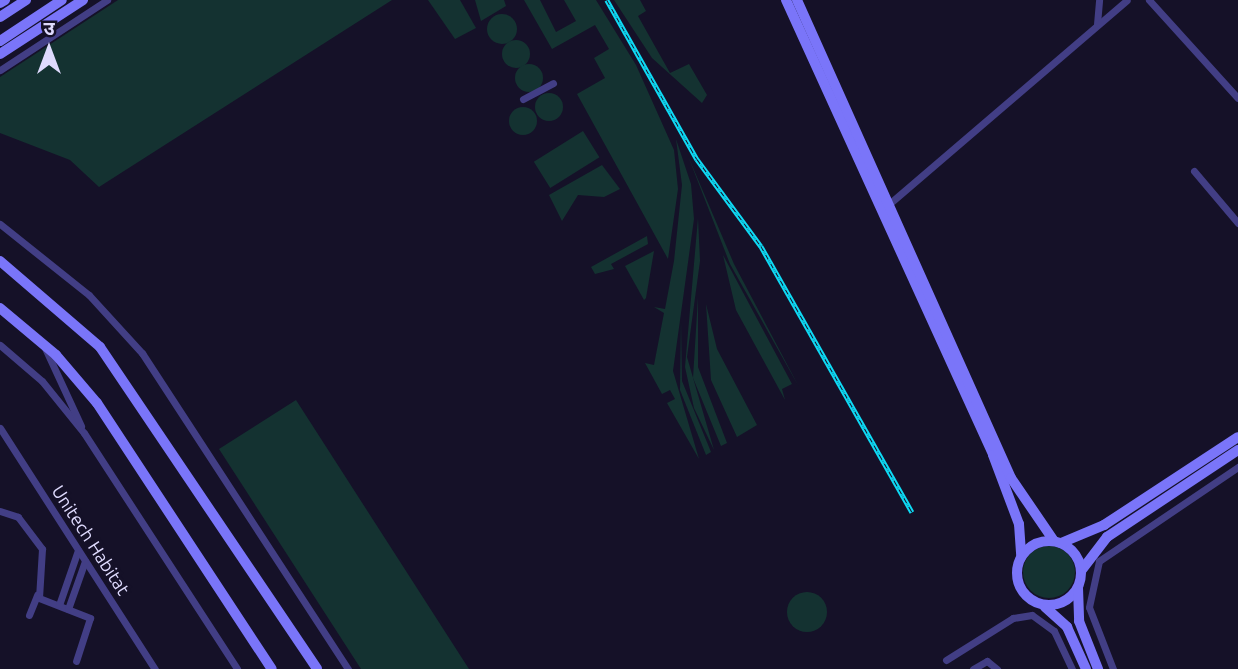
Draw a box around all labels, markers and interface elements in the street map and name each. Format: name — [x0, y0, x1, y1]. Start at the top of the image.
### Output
north arrow — [14, 14, 84, 84]
text: उ — [43, 17, 55, 39]
street label: Unitech Habitat — [47, 481, 135, 599]

